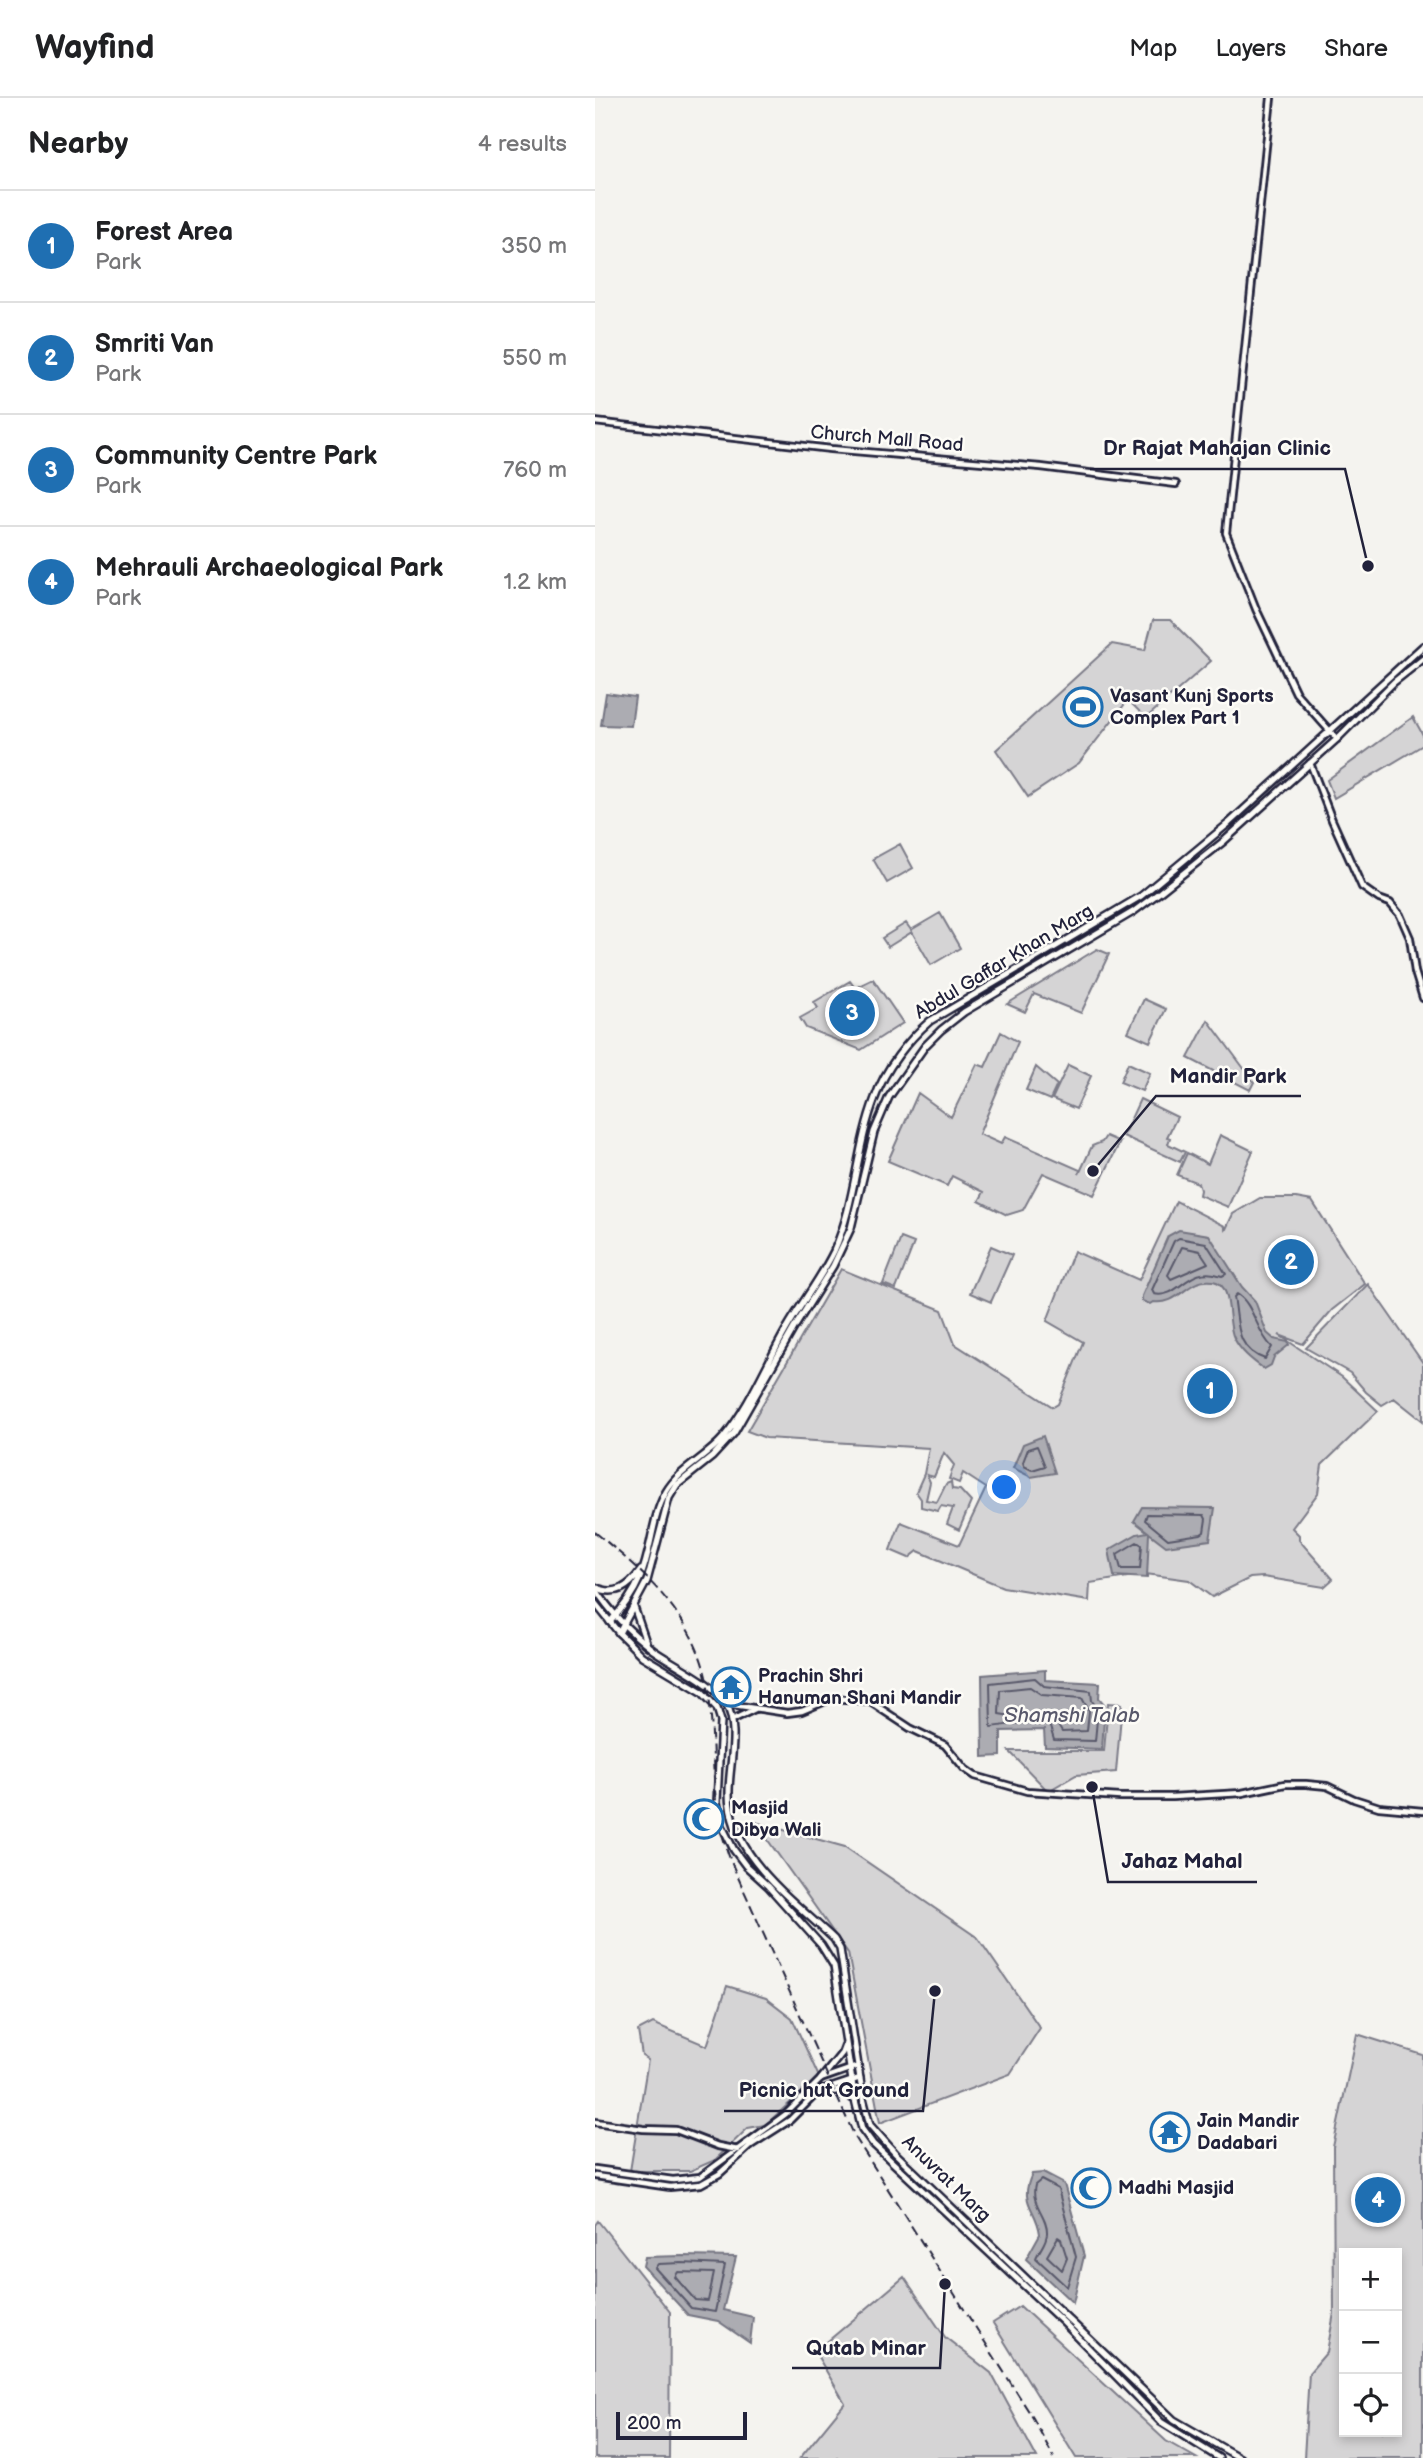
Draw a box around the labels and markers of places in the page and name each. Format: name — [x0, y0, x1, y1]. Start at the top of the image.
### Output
callout: Dr Rajat Mahajan Clinic — [1090, 427, 1345, 469]
place label: Vasant Kunj Sports Complex Part 1 — [1110, 685, 1274, 730]
sports icon: Vasant Kunj Sports Complex Part 1 — [1062, 686, 1104, 728]
pin: 3 — [829, 987, 875, 1039]
callout: Mandir Park — [1156, 1054, 1301, 1096]
pin: 2 — [1268, 1236, 1314, 1288]
pin: 1 — [1187, 1365, 1233, 1417]
place label: Prachin Shri Hanuman Shani Mandir — [758, 1665, 962, 1710]
temple icon: Prachin Shri Hanuman Shani Mandir — [710, 1666, 752, 1708]
place label: Masjid Dibya Wali — [731, 1797, 821, 1842]
mosque icon: Masjid Dibya Wali — [683, 1798, 725, 1840]
callout: Jahaz Mahal — [1108, 1840, 1257, 1882]
callout: Picnic hut Ground — [724, 2069, 923, 2111]
place label: Jain Mandir Dadabari — [1197, 2110, 1299, 2155]
temple icon: Jain Mandir Dadabari — [1149, 2111, 1191, 2153]
mosque icon: Madhi Masjid — [1070, 2167, 1112, 2209]
pin: 4 — [1355, 2174, 1401, 2226]
place label: Madhi Masjid — [1118, 2177, 1234, 2200]
callout: Qutab Minar — [792, 2326, 940, 2368]

